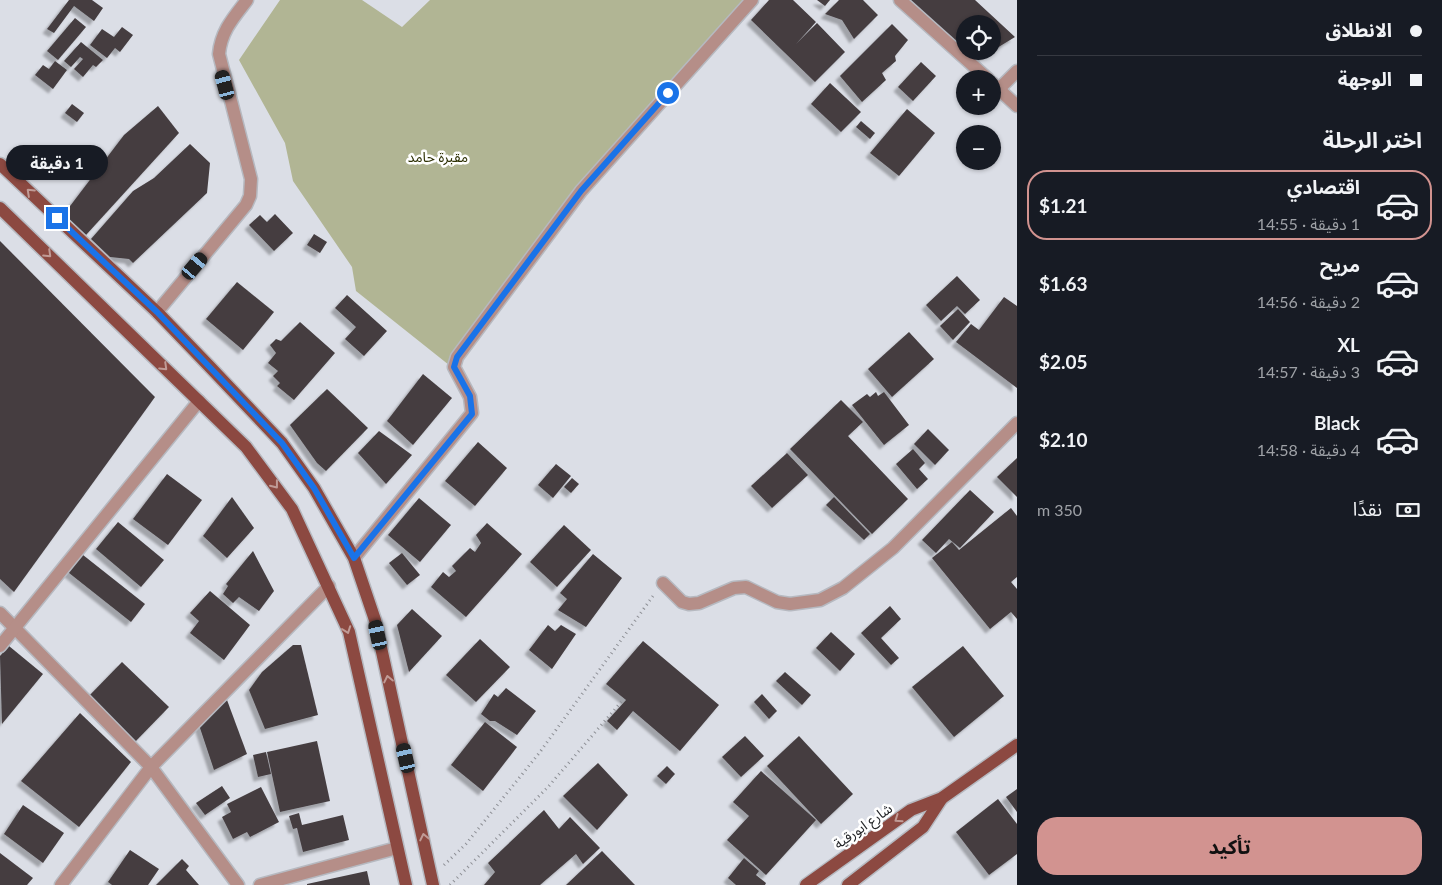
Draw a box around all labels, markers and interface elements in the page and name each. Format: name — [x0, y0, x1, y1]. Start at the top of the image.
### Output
map controls — [956, 15, 1001, 170]
button: locate — [956, 15, 1001, 60]
text: الانطلاق — [1326, 18, 1392, 41]
text: الوجهة — [1338, 67, 1392, 90]
car — [213, 69, 236, 101]
button: + — [956, 70, 1001, 115]
route start — [657, 82, 679, 104]
button: − — [956, 125, 1001, 170]
text: اختر الرحلة — [1323, 126, 1422, 153]
callout: 1 دقيقة — [6, 146, 108, 180]
park label: مقبرة حامد — [408, 148, 468, 166]
text: 1 دقيقة — [30, 153, 84, 172]
text: اقتصادي — [1287, 175, 1360, 198]
icon: car — [1375, 183, 1420, 228]
one-way arrow — [26, 189, 35, 198]
text: $1.21 — [1039, 194, 1088, 217]
route end — [46, 207, 68, 229]
text: 1 دقيقة · 14:55 — [1257, 214, 1360, 233]
one-way arrow — [42, 248, 51, 257]
car — [179, 250, 210, 282]
text: مريح — [1320, 253, 1360, 276]
icon: car — [1375, 261, 1420, 306]
text: $1.63 — [1039, 272, 1088, 295]
text: 2 دقيقة · 14:56 — [1257, 292, 1360, 311]
text: XL — [1337, 333, 1360, 356]
icon: car — [1375, 339, 1420, 384]
text: $2.05 — [1039, 350, 1088, 373]
one-way arrow — [158, 361, 167, 370]
text: 3 دقيقة · 14:57 — [1257, 362, 1360, 381]
text: Black — [1314, 411, 1360, 434]
icon: car — [1375, 417, 1420, 462]
text: $2.10 — [1039, 428, 1088, 451]
text: 4 دقيقة · 14:58 — [1257, 440, 1360, 459]
one-way arrow — [270, 479, 278, 488]
icon: cash — [1394, 496, 1422, 524]
text: نقدًا — [1353, 497, 1382, 520]
text: 350 m — [1037, 500, 1082, 519]
car — [367, 619, 388, 651]
one-way arrow — [341, 626, 351, 634]
one-way arrow — [383, 674, 394, 683]
car — [395, 742, 416, 774]
street label: شارع ابورقية — [830, 799, 897, 854]
one-way arrow — [894, 813, 904, 822]
button: تأكيد — [1037, 817, 1422, 875]
one-way arrow — [419, 833, 429, 842]

